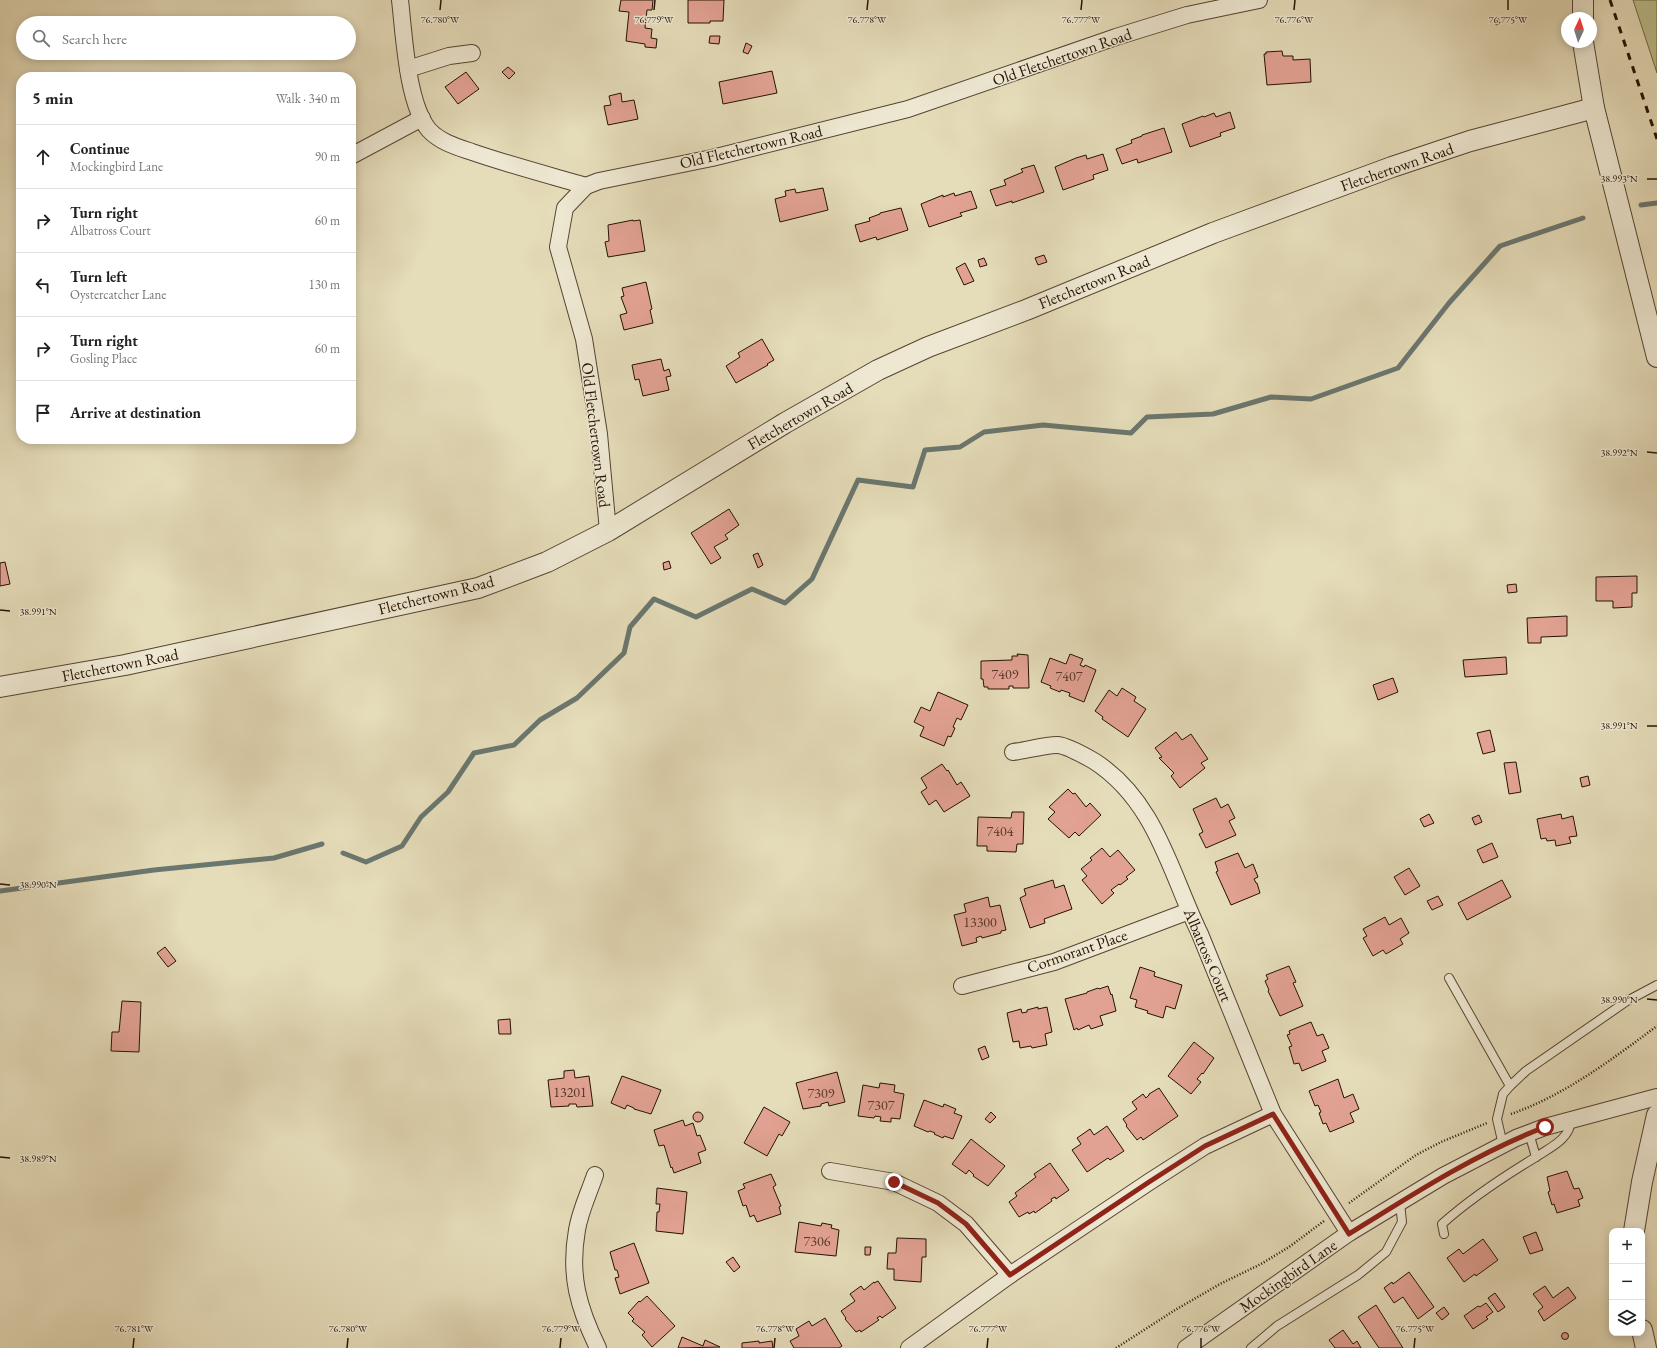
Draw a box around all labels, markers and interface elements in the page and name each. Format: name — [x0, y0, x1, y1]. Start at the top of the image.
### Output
north arrow — [1561, 12, 1597, 48]
text: 76.780°W — [421, 13, 460, 26]
text: 76.779°W — [635, 13, 674, 26]
text: 76.778°W — [848, 13, 887, 26]
text: 76.777°W — [1062, 13, 1101, 26]
text: 76.776°W — [1275, 13, 1314, 26]
text: 76.775°W — [1489, 13, 1528, 26]
search box — [16, 16, 356, 60]
street label: Old Fletchertown Road — [990, 23, 1135, 91]
icon: search — [30, 27, 52, 49]
text: Search here — [62, 29, 127, 48]
text: 5 min — [32, 87, 73, 109]
text: Walk · 340 m — [276, 90, 340, 107]
street label: Old Fletchertown Road — [678, 120, 825, 174]
street label: Fletchertown Road — [1338, 137, 1457, 196]
text: Continue — [70, 139, 130, 158]
icon: ahead — [32, 146, 54, 168]
text: 90 m — [315, 148, 340, 165]
text: Mockingbird Lane — [70, 158, 163, 175]
text: 38.993°N — [1600, 172, 1638, 185]
text: Turn right — [70, 203, 138, 222]
icon: right — [32, 210, 54, 232]
text: 60 m — [315, 212, 340, 229]
text: Albatross Court — [70, 222, 151, 239]
street label: Fletchertown Road — [1035, 250, 1154, 314]
text: Turn left — [70, 267, 127, 286]
icon: left — [32, 274, 54, 296]
text: 130 m — [309, 276, 340, 293]
text: Oystercatcher Lane — [70, 286, 166, 303]
text: Turn right — [70, 331, 138, 350]
icon: right — [32, 338, 54, 360]
text: 60 m — [315, 340, 340, 357]
text: Gosling Place — [70, 350, 137, 367]
street label: Old Fletchertown Road — [577, 361, 615, 510]
street label: Fletchertown Road — [743, 377, 857, 455]
icon: arrive — [32, 402, 54, 424]
text: Arrive at destination — [70, 403, 201, 422]
text: 38.992°N — [1600, 446, 1638, 459]
street label: Fletchertown Road — [376, 570, 497, 620]
text: 38.991°N — [19, 605, 57, 618]
street label: Fletchertown Road — [60, 643, 181, 687]
house number: 7409 — [992, 665, 1019, 683]
house number: 7407 — [1056, 667, 1083, 685]
text: 38.991°N — [1600, 719, 1638, 732]
house number: 7404 — [987, 822, 1014, 840]
text: 38.990°N — [19, 878, 57, 891]
street label: Albatross Court — [1179, 904, 1237, 1005]
house number: 13300 — [963, 913, 997, 931]
street label: Cormorant Place — [1024, 924, 1130, 978]
text: 38.990°N — [1600, 993, 1638, 1006]
house number: 13201 — [553, 1083, 587, 1101]
house number: 7309 — [808, 1084, 835, 1102]
house number: 7307 — [868, 1096, 895, 1114]
route start — [1536, 1118, 1554, 1136]
text: 38.989°N — [19, 1152, 57, 1165]
route end — [885, 1173, 903, 1191]
map controls — [1609, 1228, 1645, 1336]
button: + — [1609, 1228, 1645, 1264]
house number: 7306 — [804, 1232, 831, 1250]
street label: Mockingbird Lane — [1235, 1235, 1341, 1317]
button: − — [1609, 1264, 1645, 1300]
button: layers — [1609, 1300, 1645, 1336]
text: 76.781°W — [115, 1322, 154, 1335]
text: 76.780°W — [329, 1322, 368, 1335]
text: 76.779°W — [542, 1322, 581, 1335]
text: 76.778°W — [756, 1322, 795, 1335]
text: 76.777°W — [969, 1322, 1008, 1335]
text: 76.776°W — [1182, 1322, 1221, 1335]
text: 76.775°W — [1396, 1322, 1435, 1335]

